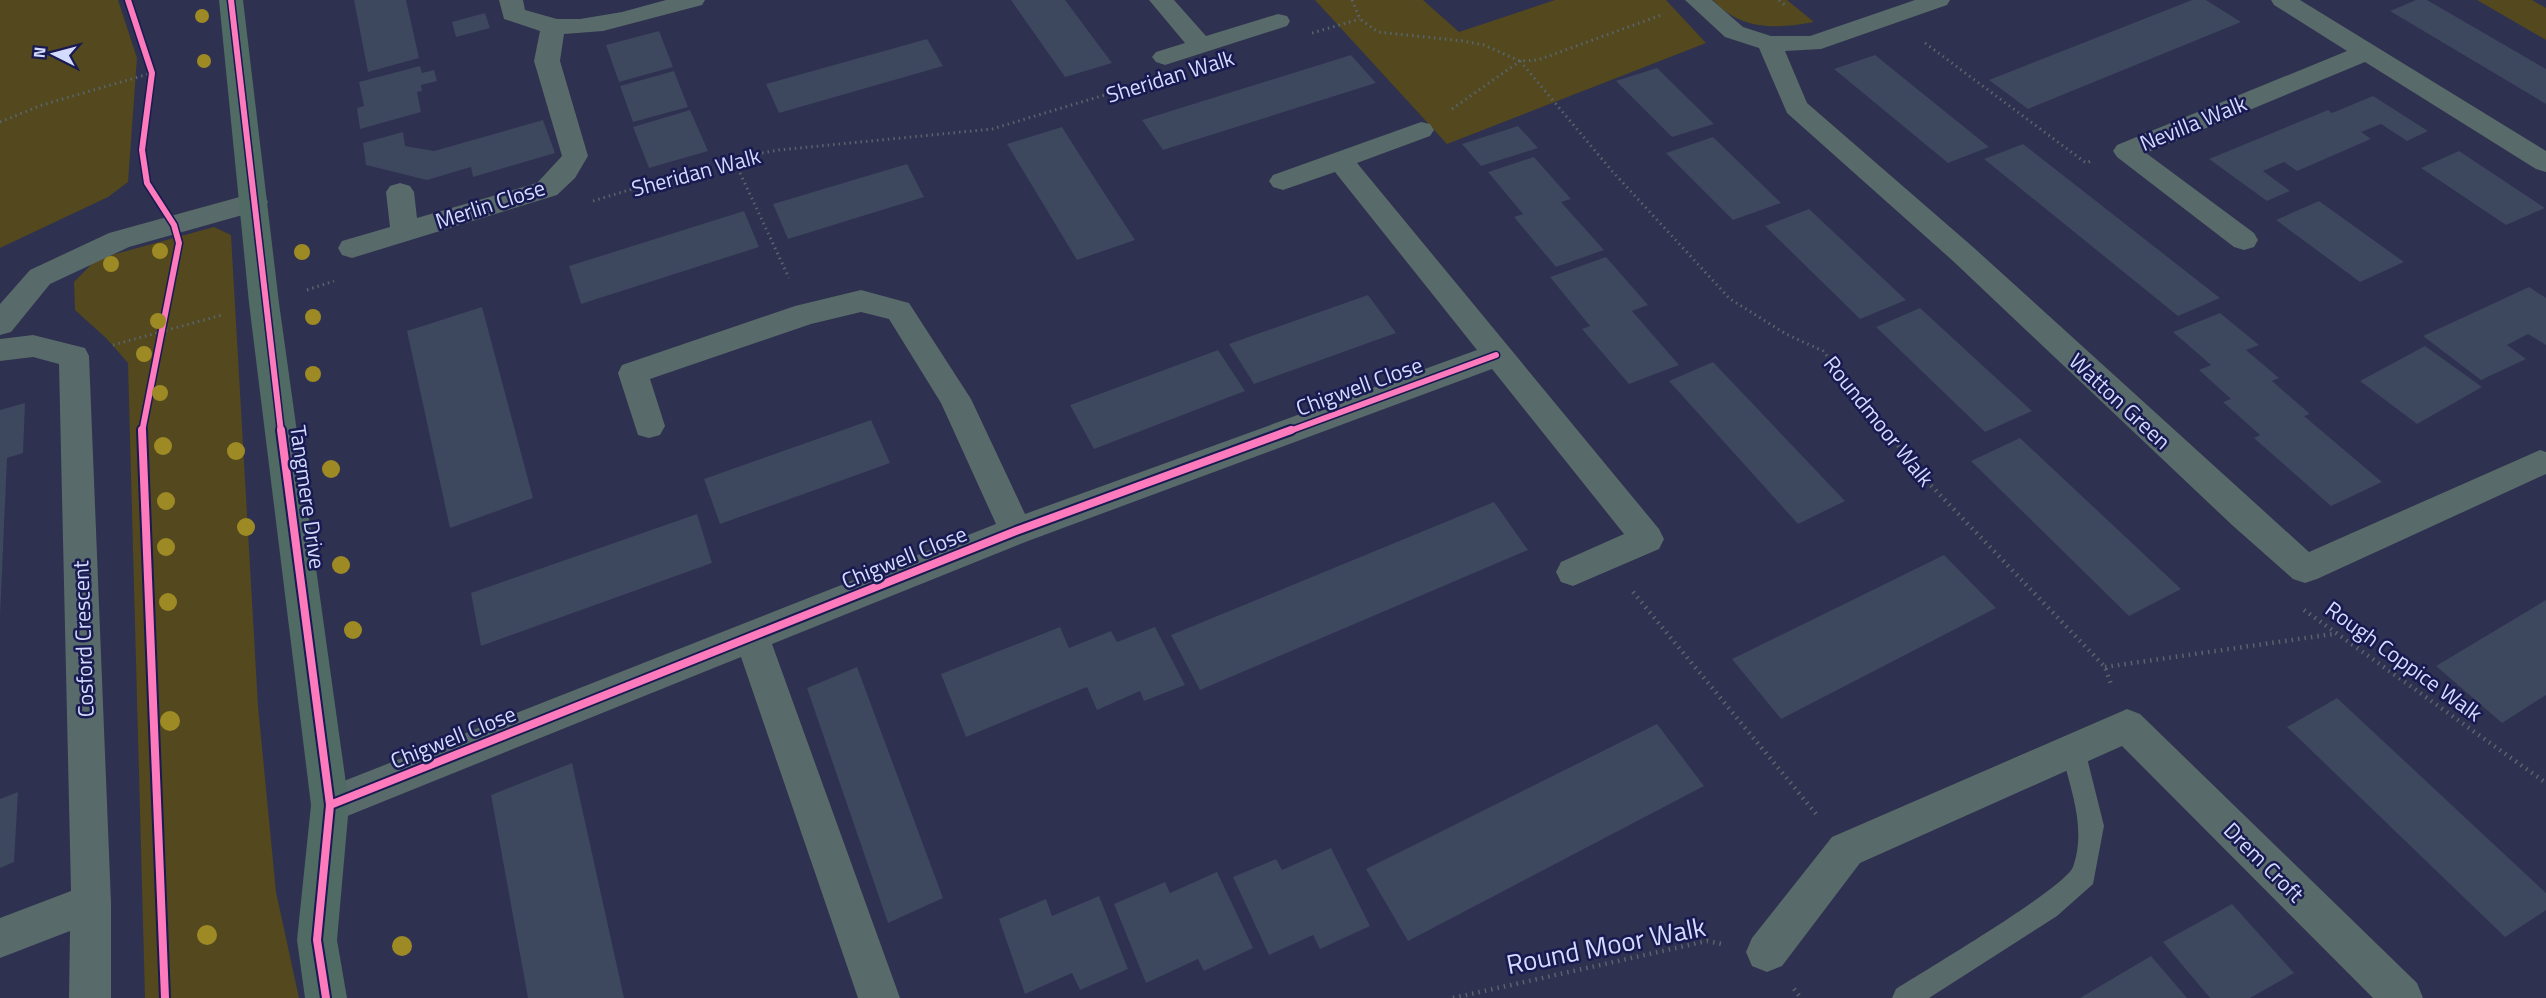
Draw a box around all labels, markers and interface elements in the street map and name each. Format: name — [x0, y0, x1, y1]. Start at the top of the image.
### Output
north arrow — [24, 24, 84, 84]
street label: Sheridan Walk — [1102, 40, 1239, 112]
text: N — [27, 46, 52, 59]
street label: Nevilla Walk — [2134, 86, 2252, 160]
street label: Sheridan Walk — [628, 138, 765, 206]
street label: Merlin Close — [431, 170, 549, 238]
street label: Watton Green — [2061, 345, 2179, 457]
street label: Chigwell Close — [1291, 347, 1427, 425]
street label: Roundmoor Walk — [1815, 348, 1943, 494]
street label: Tangmere Drive — [281, 423, 335, 571]
street label: Chigwell Close — [836, 516, 972, 598]
street label: Cosford Crescent — [63, 560, 103, 718]
street label: Rough Coppice Walk — [2318, 592, 2490, 730]
street label: Chigwell Close — [385, 696, 521, 778]
street label: Drem Croft — [2216, 814, 2312, 910]
street label: Round Moor Walk — [1503, 905, 1709, 984]

